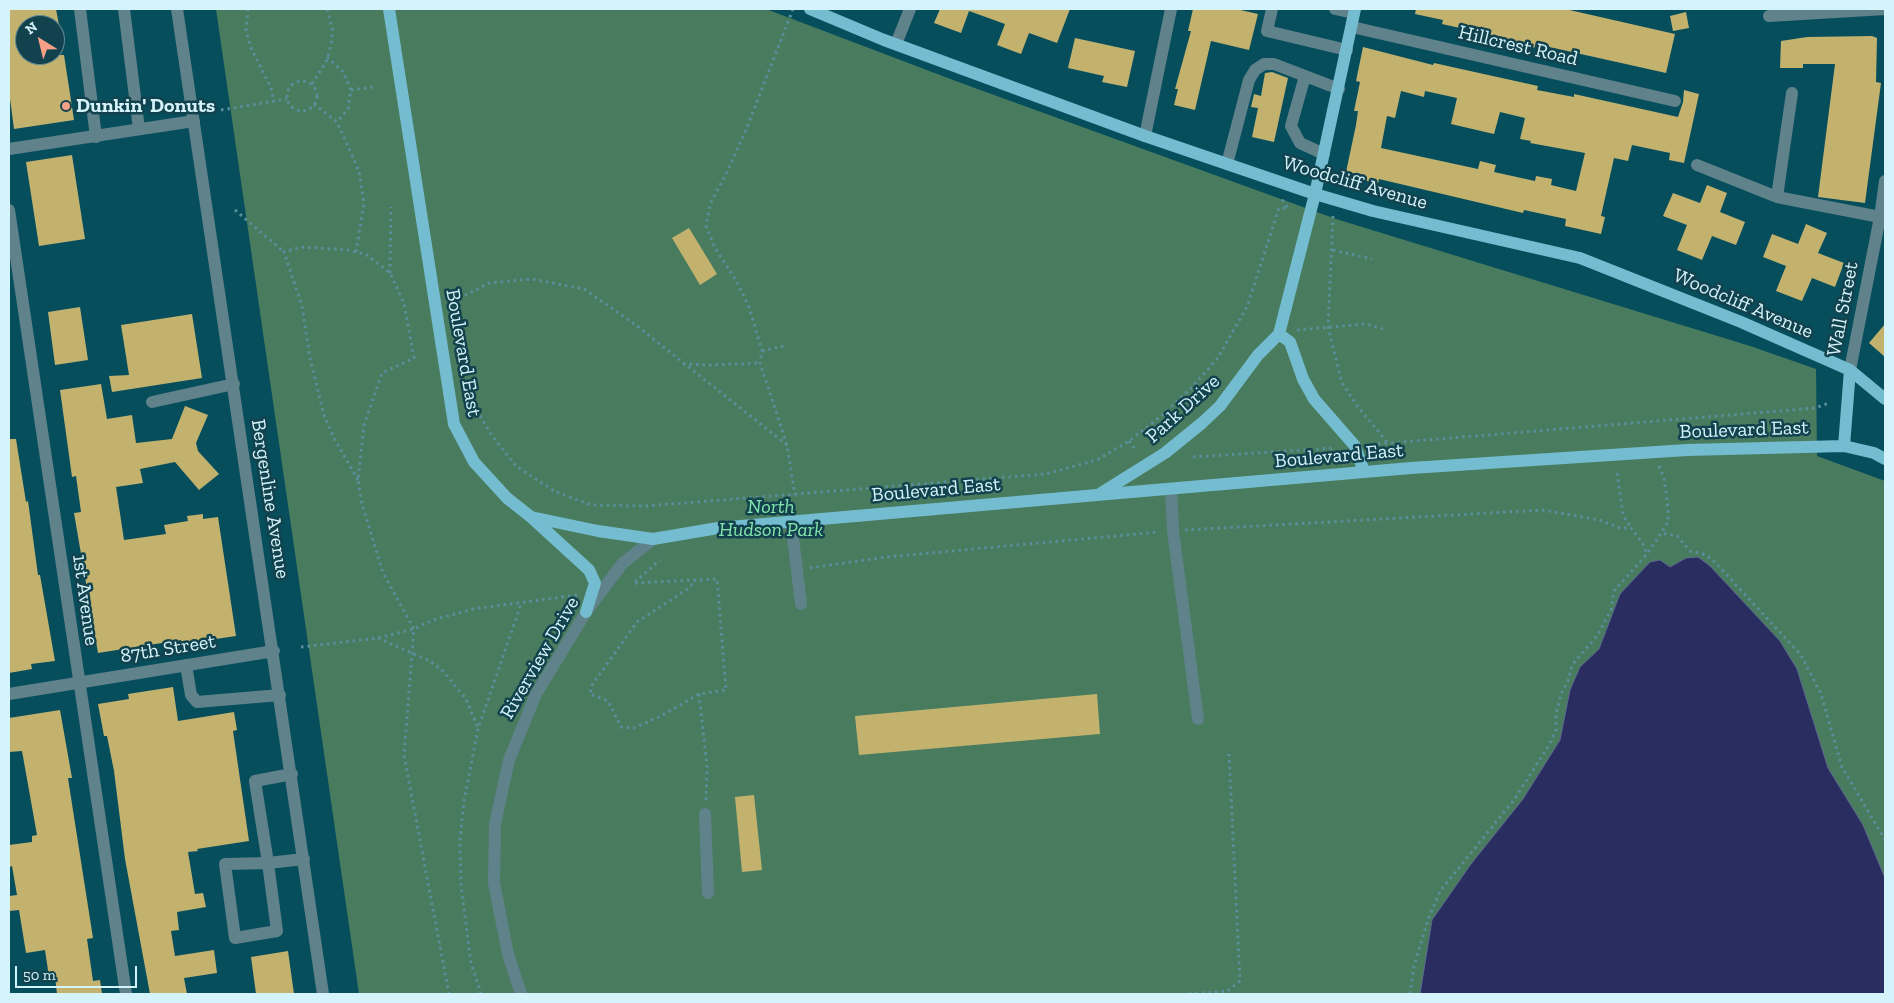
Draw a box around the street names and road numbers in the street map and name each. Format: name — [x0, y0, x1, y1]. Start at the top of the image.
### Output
street label: Hillcrest Road — [1456, 21, 1580, 71]
street label: Woodcliff Avenue — [1280, 151, 1430, 215]
street label: Wall Street — [1822, 260, 1864, 358]
street label: Woodcliff Avenue — [1669, 264, 1817, 344]
street label: Boulevard East — [440, 287, 486, 419]
street label: Park Drive — [1141, 370, 1225, 448]
street label: Boulevard East — [1679, 416, 1809, 444]
street label: Bergenline Avenue — [246, 417, 294, 581]
street label: Boulevard East — [1274, 438, 1404, 474]
street label: Boulevard East — [871, 472, 1001, 508]
street label: 1st Avenue — [67, 553, 103, 647]
street label: Riverview Drive — [495, 593, 585, 723]
street label: 87th Street — [119, 630, 217, 668]

